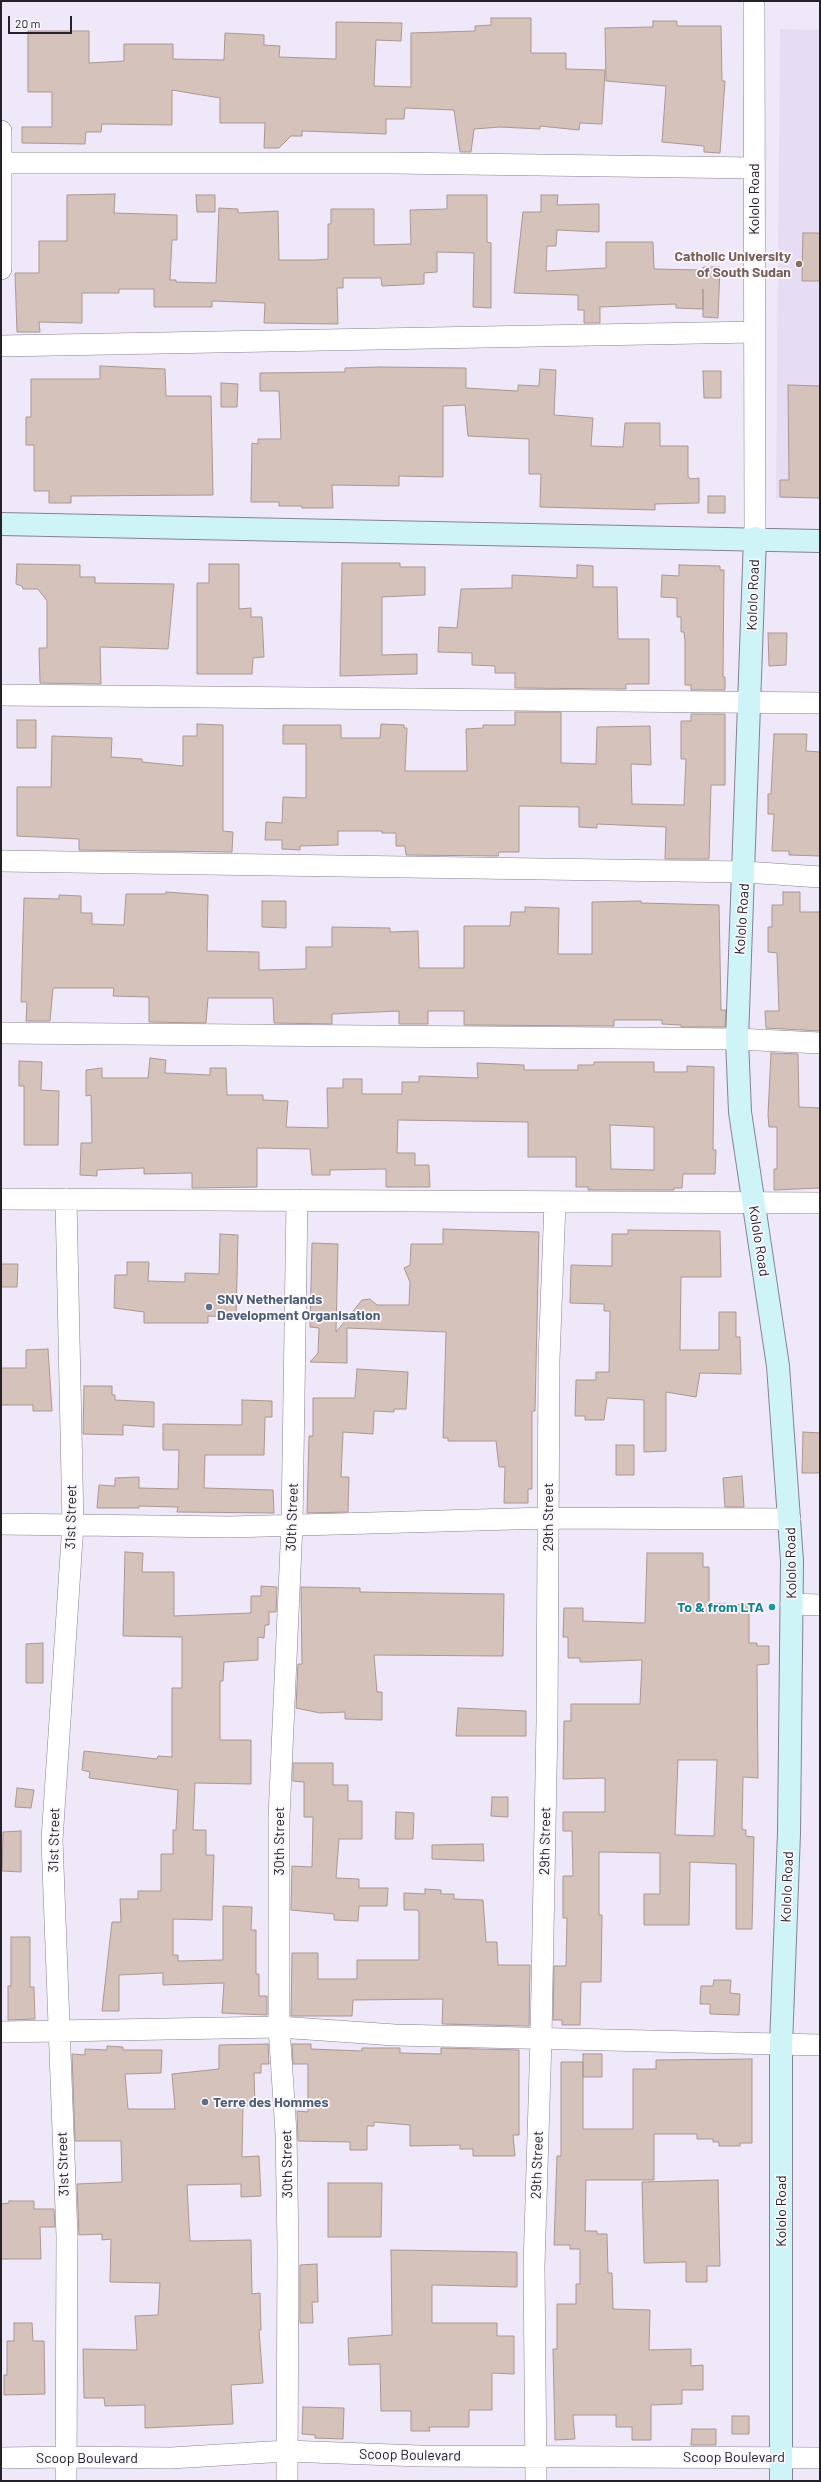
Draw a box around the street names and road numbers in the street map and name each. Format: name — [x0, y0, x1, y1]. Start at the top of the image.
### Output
street label: Kololo Road — [746, 163, 762, 235]
street label: Kololo Road — [743, 559, 763, 631]
street label: Kololo Road — [731, 883, 753, 955]
street label: Kololo Road — [745, 1204, 773, 1278]
street label: 30th Street — [282, 1482, 302, 1552]
street label: 29th Street — [540, 1483, 556, 1551]
street label: 31st Street — [62, 1484, 80, 1550]
street label: Kololo Road — [782, 1527, 800, 1599]
street label: 31st Street — [45, 1807, 63, 1873]
street label: 30th Street — [271, 1807, 287, 1875]
street label: 29th Street — [536, 1807, 554, 1875]
street label: Kololo Road — [777, 1851, 797, 1923]
street label: 30th Street — [278, 2129, 296, 2199]
street label: 29th Street — [527, 2130, 547, 2200]
street label: 31st Street — [53, 2131, 73, 2197]
street label: Kololo Road — [773, 2175, 789, 2247]
street label: Scoop Boulevard — [359, 2446, 461, 2464]
street label: Scoop Boulevard — [683, 2449, 785, 2465]
street label: Scoop Boulevard — [36, 2450, 138, 2466]

